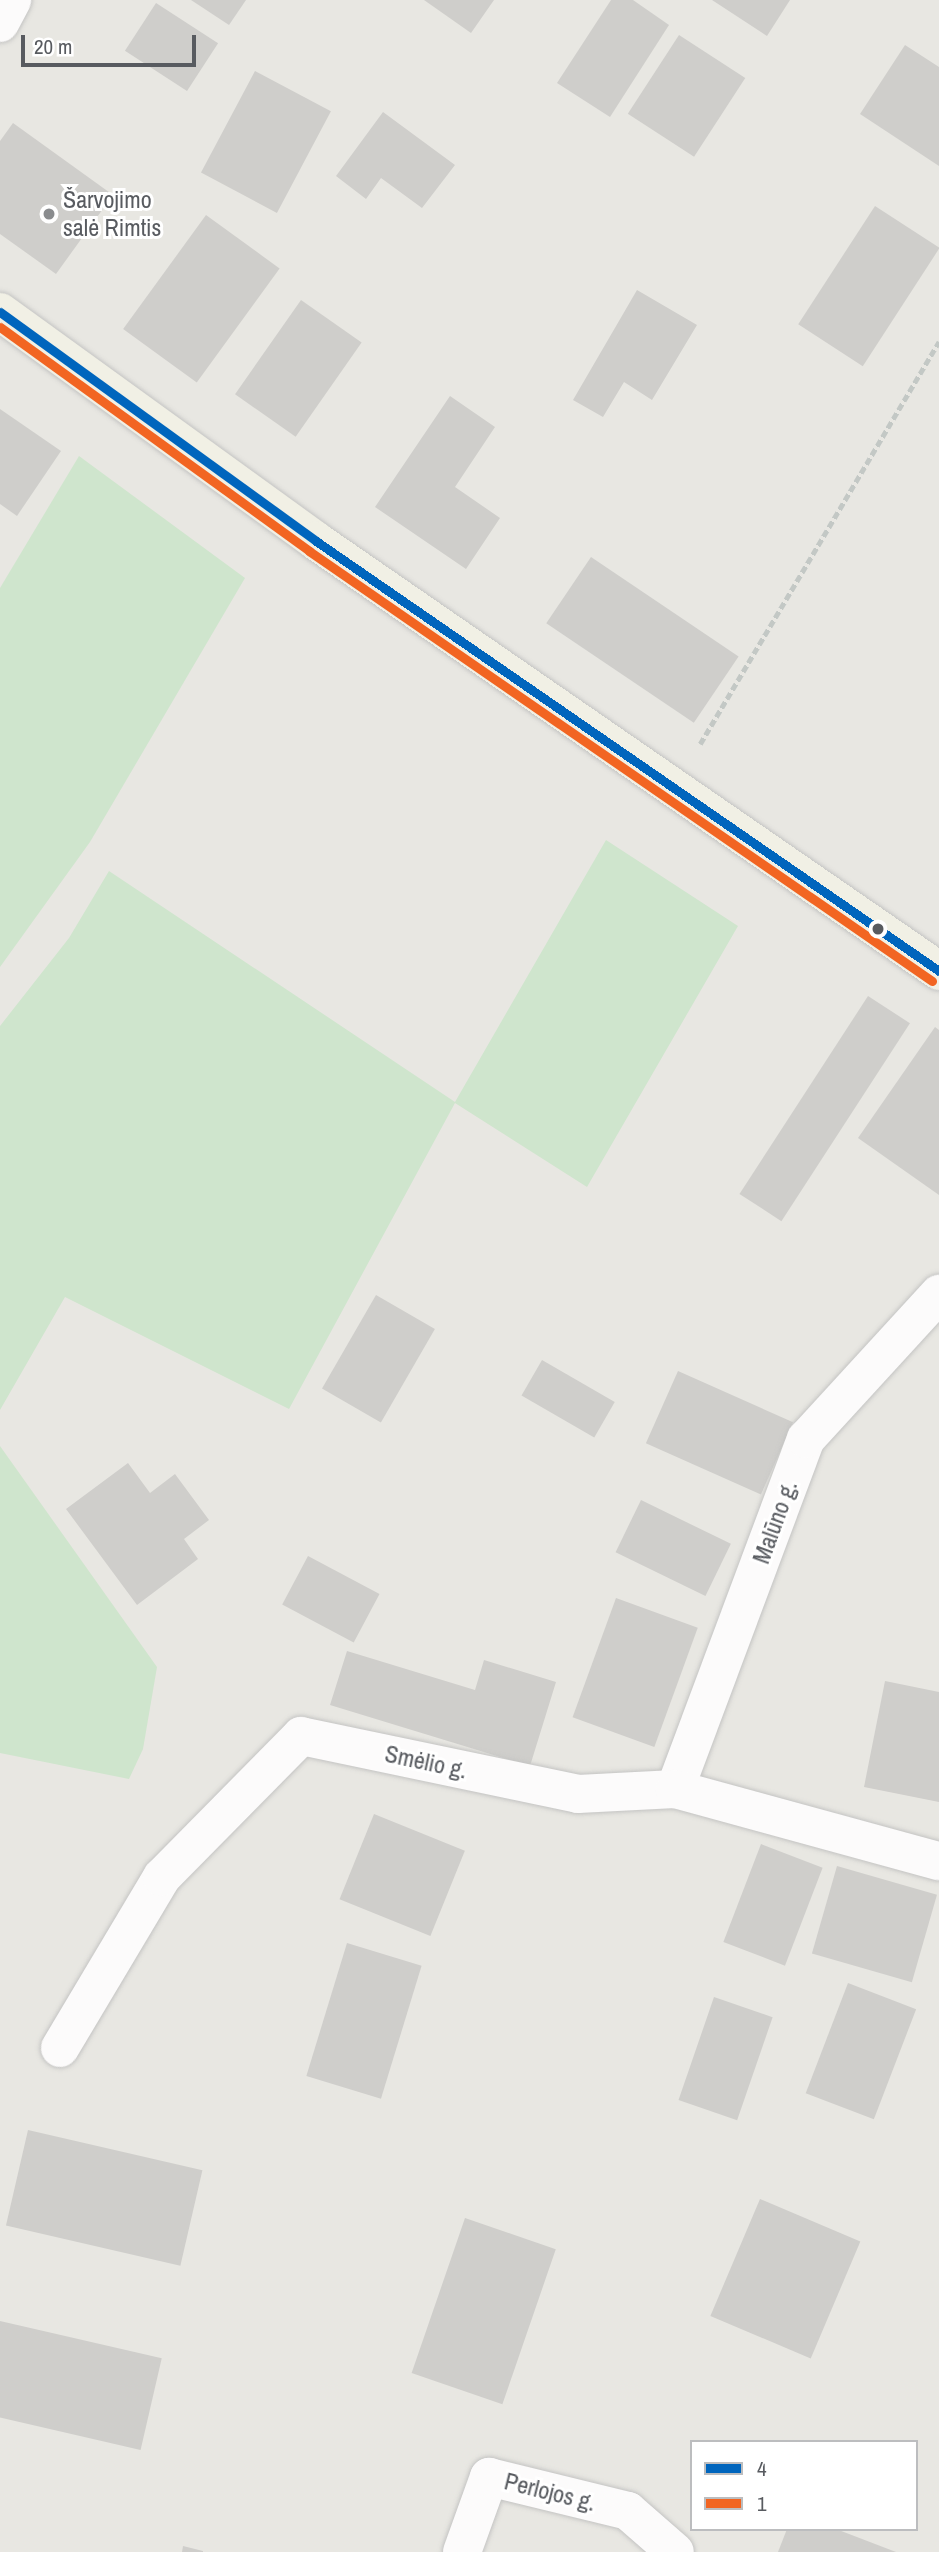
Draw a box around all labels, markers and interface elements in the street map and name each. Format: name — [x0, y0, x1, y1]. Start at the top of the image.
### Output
scale bar — [24, 21, 200, 65]
text: 20 m — [34, 32, 72, 61]
place label: Šarvojimo salė Rimtis — [63, 186, 161, 242]
marker: Šarvojimo salė Rimtis — [41, 206, 57, 222]
unlabelled marker — [871, 922, 885, 936]
street label: Malūno g. — [747, 1476, 803, 1568]
street label: Smėlio g. — [382, 1739, 470, 1785]
legend — [690, 2440, 918, 2531]
text: 4 — [757, 2454, 767, 2483]
street label: Perlojos g. — [501, 2467, 599, 2517]
text: 1 — [757, 2489, 767, 2518]

